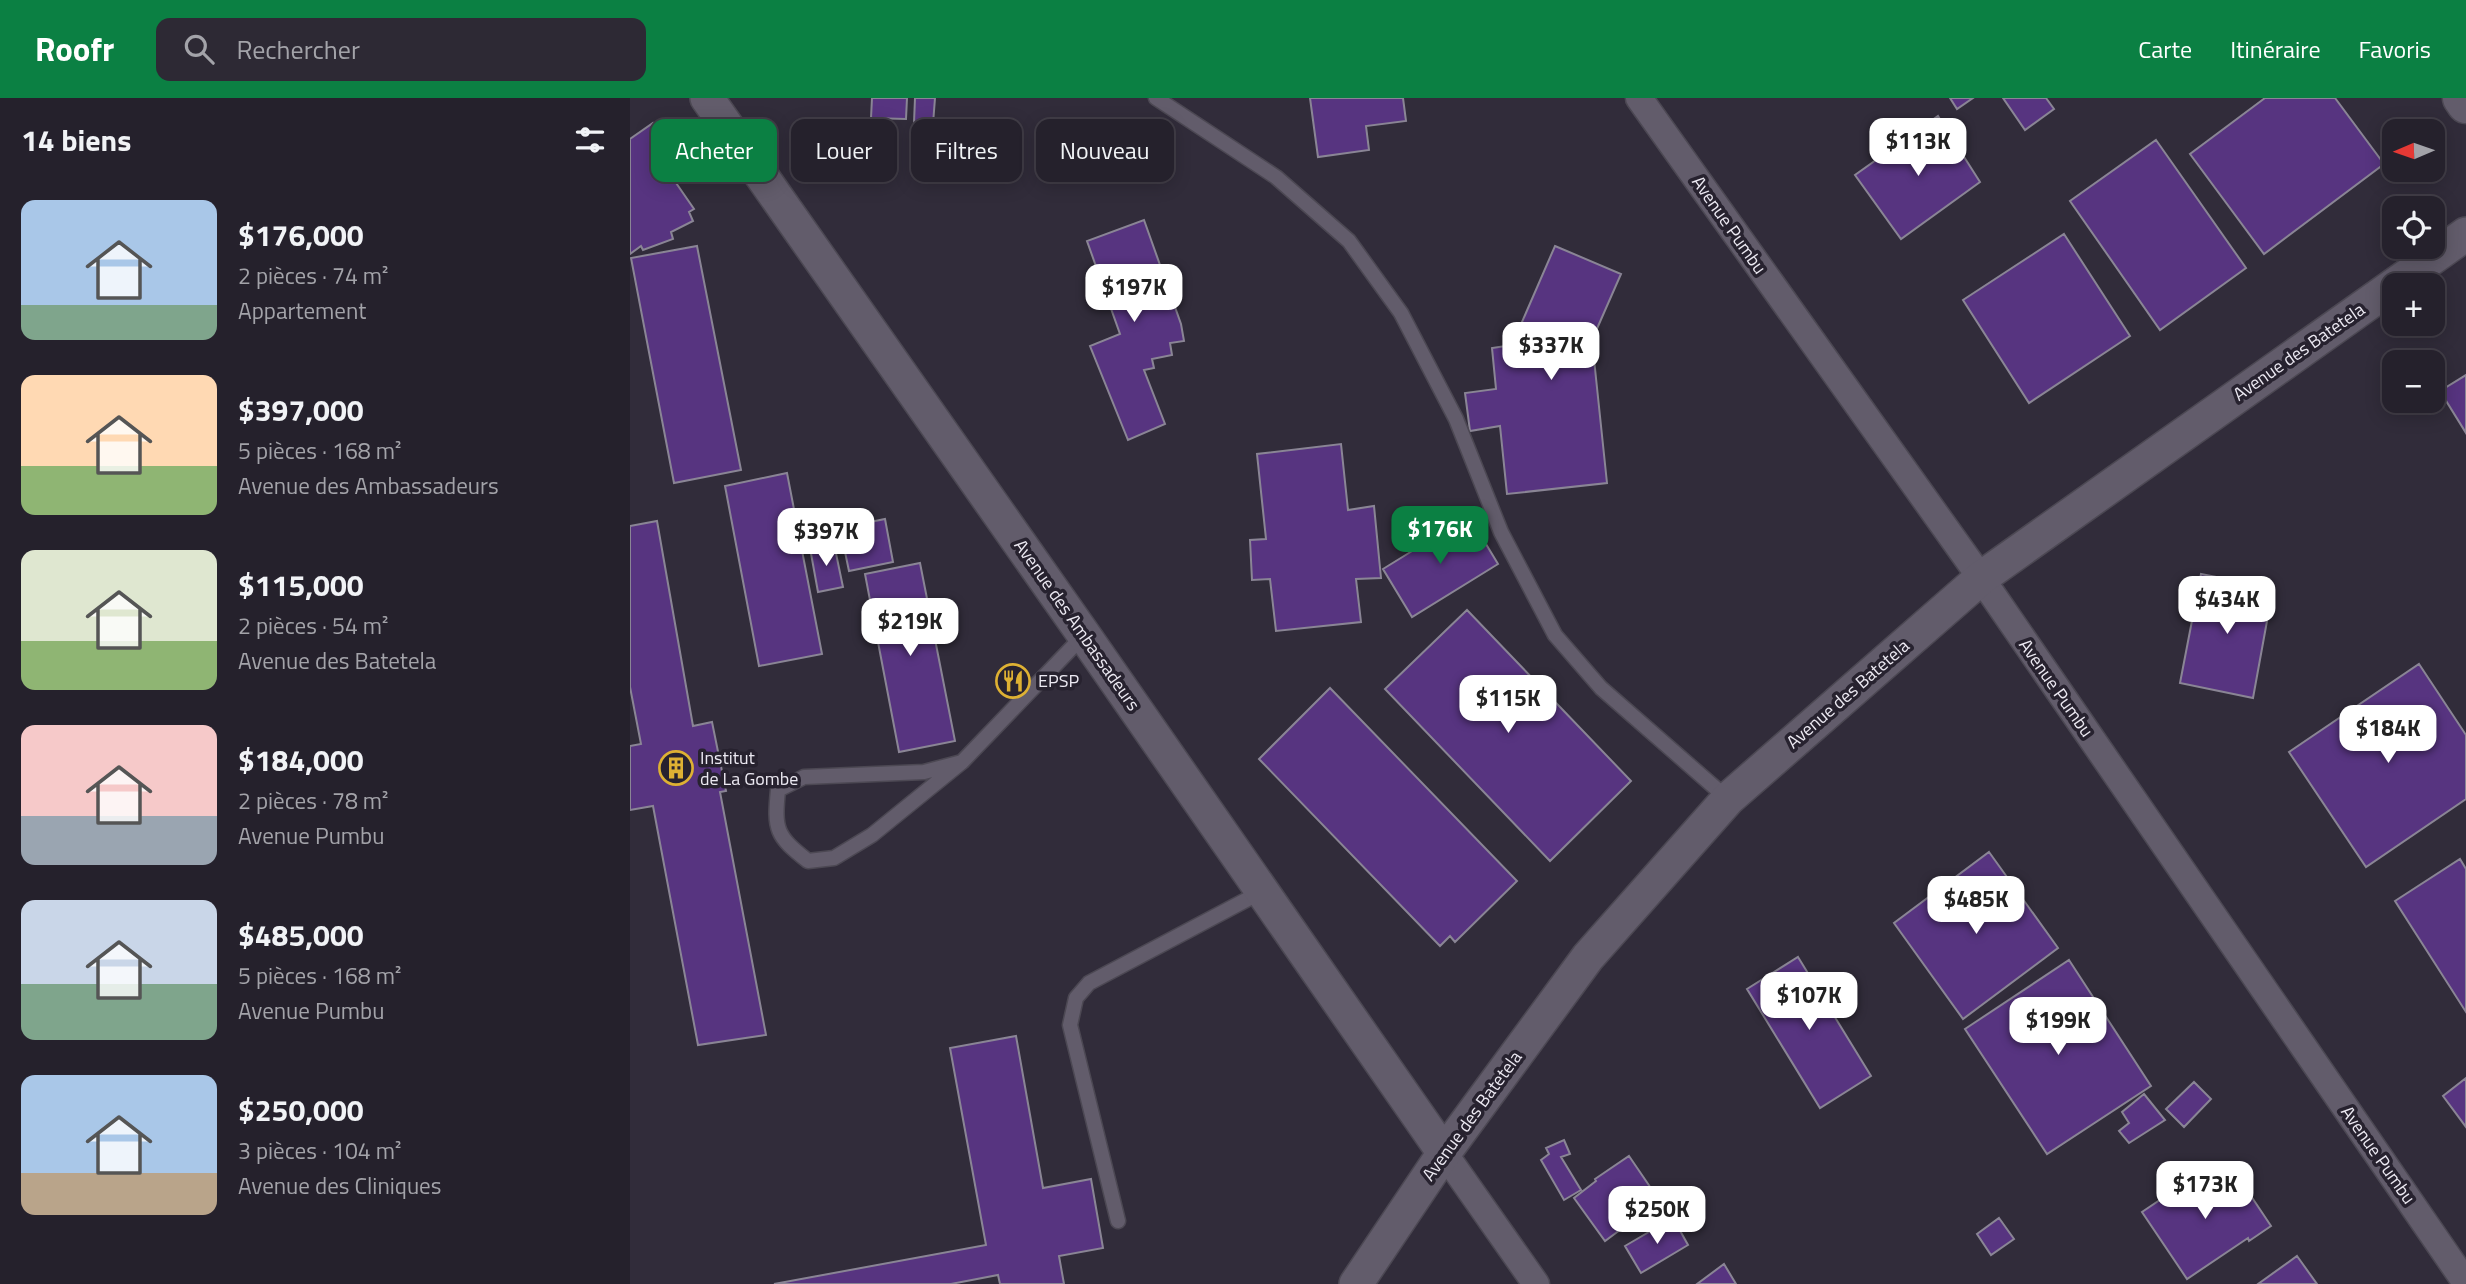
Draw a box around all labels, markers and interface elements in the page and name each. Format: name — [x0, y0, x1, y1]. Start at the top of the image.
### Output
search box — [156, 18, 646, 81]
text: Roofr — [35, 24, 114, 74]
icon: search — [180, 30, 218, 68]
text: Rechercher — [236, 30, 360, 69]
text: Carte — [2138, 31, 2192, 67]
text: Itinéraire — [2230, 31, 2321, 67]
text: Favoris — [2359, 31, 2431, 67]
text: 14 biens — [21, 117, 131, 163]
pin: $113K — [1869, 118, 1967, 178]
chip: Acheter — [651, 119, 777, 182]
chip: Louer — [791, 119, 897, 182]
chip: Filtres — [911, 119, 1022, 182]
chip: Nouveau — [1036, 119, 1174, 182]
north arrow — [2382, 119, 2445, 182]
map controls — [2382, 119, 2445, 413]
icon: filters — [571, 121, 609, 159]
text: $113K — [1885, 123, 1951, 158]
street label: Avenue Pumbu — [1685, 170, 1773, 279]
button: locate — [2382, 196, 2445, 259]
text: $176,000 — [238, 212, 364, 258]
icon: home — [77, 228, 161, 312]
text: 2 pièces · 74 m² — [238, 258, 389, 293]
pin: $197K — [1085, 264, 1183, 324]
text: $197K — [1101, 269, 1167, 304]
button: + — [2382, 273, 2445, 336]
text: Appartement — [238, 293, 366, 328]
street label: Avenue des Batetela — [2227, 296, 2370, 407]
pin: $337K — [1502, 322, 1600, 382]
text: $337K — [1518, 327, 1584, 362]
button: − — [2382, 350, 2445, 413]
text: $397,000 — [238, 387, 364, 433]
icon: home — [77, 403, 161, 487]
text: 5 pièces · 168 m² — [238, 433, 401, 468]
text: Avenue des Ambassadeurs — [238, 468, 499, 503]
pin: $176K — [1391, 506, 1489, 566]
pin: $397K — [777, 508, 875, 568]
text: $176K — [1407, 511, 1473, 546]
text: $397K — [793, 513, 859, 548]
street label: Avenue des Ambassadeurs — [1008, 533, 1147, 716]
text: $115,000 — [238, 562, 364, 608]
pin: $434K — [2178, 576, 2276, 636]
icon: home — [77, 578, 161, 662]
text: $434K — [2194, 581, 2260, 616]
pin: $219K — [861, 598, 959, 658]
text: $219K — [877, 603, 943, 638]
text: 2 pièces · 54 m² — [238, 608, 389, 643]
street label: Avenue des Batetela — [1780, 633, 1915, 755]
street label: Avenue Pumbu — [2012, 633, 2100, 742]
text: Avenue des Batetela — [238, 643, 436, 678]
restaurant icon: EPSP — [994, 662, 1032, 700]
place label: EPSP — [1038, 667, 1079, 694]
pin: $115K — [1459, 676, 1557, 735]
text: $115K — [1475, 680, 1541, 715]
pin: $184K — [2339, 706, 2437, 765]
text: $184K — [2355, 710, 2421, 745]
text: $184,000 — [238, 737, 364, 783]
place label: Institut de La Gombe — [700, 744, 798, 792]
building icon: Institut de La Gombe — [657, 749, 695, 787]
icon: home — [77, 753, 161, 837]
text: 2 pièces · 78 m² — [238, 783, 389, 818]
text: Avenue Pumbu — [238, 818, 384, 853]
pin: $485K — [1927, 876, 2025, 936]
text: $485K — [1943, 881, 2009, 916]
text: $485,000 — [238, 912, 364, 958]
icon: home — [77, 928, 161, 1012]
text: 5 pièces · 168 m² — [238, 958, 401, 993]
pin: $107K — [1760, 972, 1858, 1032]
text: $107K — [1776, 977, 1842, 1012]
text: Avenue Pumbu — [238, 993, 384, 1028]
pin: $199K — [2009, 998, 2107, 1057]
text: $199K — [2025, 1002, 2091, 1037]
street label: Avenue des Batetela — [1415, 1045, 1528, 1186]
text: $250,000 — [238, 1087, 364, 1133]
street label: Avenue Pumbu — [2334, 1100, 2422, 1209]
icon: home — [77, 1103, 161, 1187]
text: 3 pièces · 104 m² — [238, 1133, 401, 1168]
pin: $173K — [2156, 1162, 2254, 1221]
text: $173K — [2172, 1166, 2238, 1201]
text: Avenue des Cliniques — [238, 1168, 441, 1203]
pin: $250K — [1608, 1186, 1706, 1246]
text: $250K — [1624, 1191, 1690, 1226]

